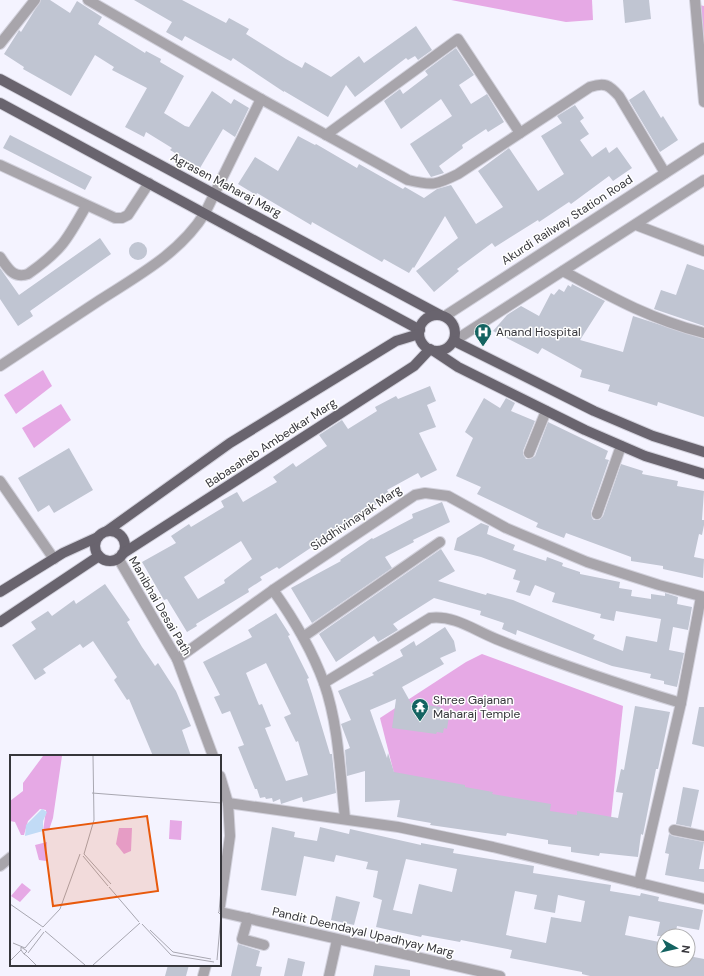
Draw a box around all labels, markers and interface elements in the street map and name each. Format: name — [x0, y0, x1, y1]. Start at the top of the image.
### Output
street label: Agrasen Maharaj Marg — [168, 149, 284, 221]
street label: Akurdi Railway Station Road — [498, 171, 636, 269]
hospital icon: Anand Hospital — [473, 322, 493, 347]
place label: Anand Hospital — [496, 324, 581, 340]
street label: Babasaheb Ambedkar Marg — [202, 394, 340, 491]
street label: Siddhivinayak Marg — [307, 481, 405, 554]
street label: Manibhai Desai Path — [125, 554, 195, 658]
place label: Shree Gajanan Maharaj Temple — [433, 692, 520, 722]
temple icon: Shree Gajanan Maharaj Temple — [410, 697, 430, 722]
inset map — [10, 755, 221, 966]
street label: Pandit Deendayal Upadhyay Marg — [271, 903, 456, 961]
north arrow — [656, 928, 696, 968]
text: N — [678, 944, 693, 954]

